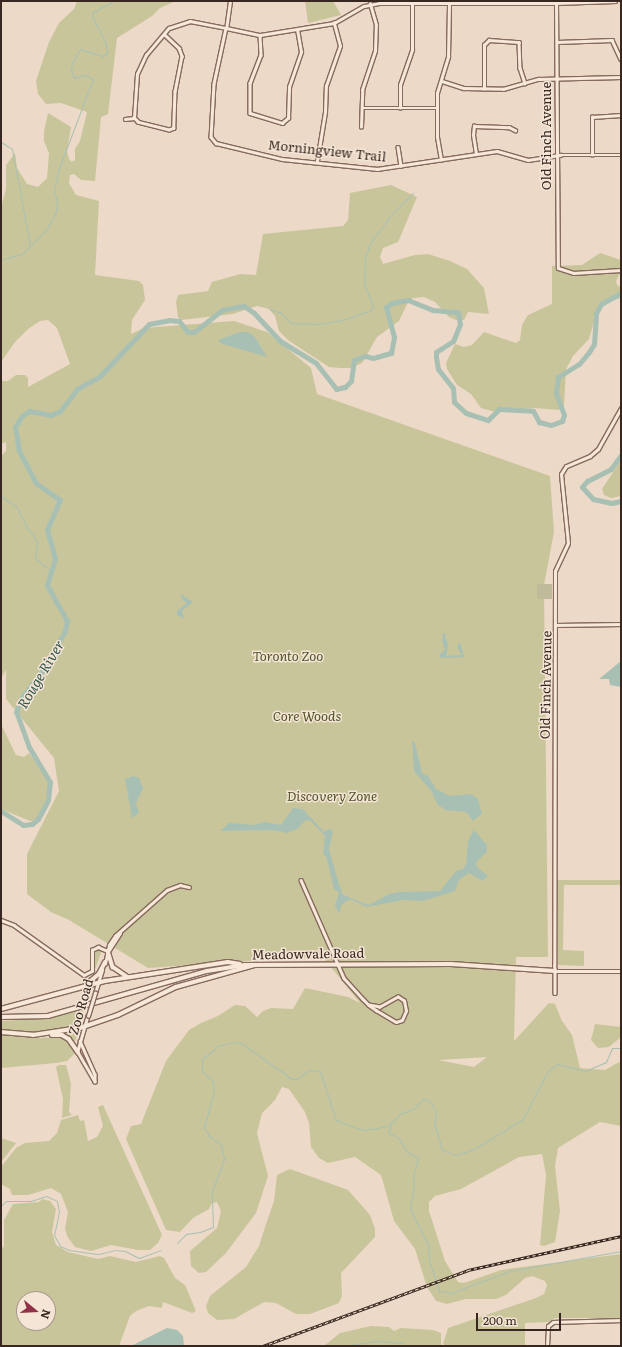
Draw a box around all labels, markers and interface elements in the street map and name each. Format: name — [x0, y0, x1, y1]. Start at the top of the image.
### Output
street label: Old Finch Avenue — [538, 82, 554, 190]
street label: Morningview Trail — [267, 137, 387, 165]
street label: Old Finch Avenue — [537, 631, 555, 739]
water label: Rouge River — [13, 637, 67, 711]
park label: Toronto Zoo — [253, 648, 323, 664]
park label: Core Woods — [273, 708, 341, 724]
park label: Discovery Zone — [287, 788, 377, 804]
street label: Meadowvale Road — [252, 945, 364, 963]
street label: Zoo Road — [66, 977, 96, 1037]
north arrow — [16, 1291, 56, 1331]
scale bar — [478, 1305, 563, 1331]
text: N — [37, 1308, 55, 1321]
text: 200 m — [483, 1311, 517, 1329]

